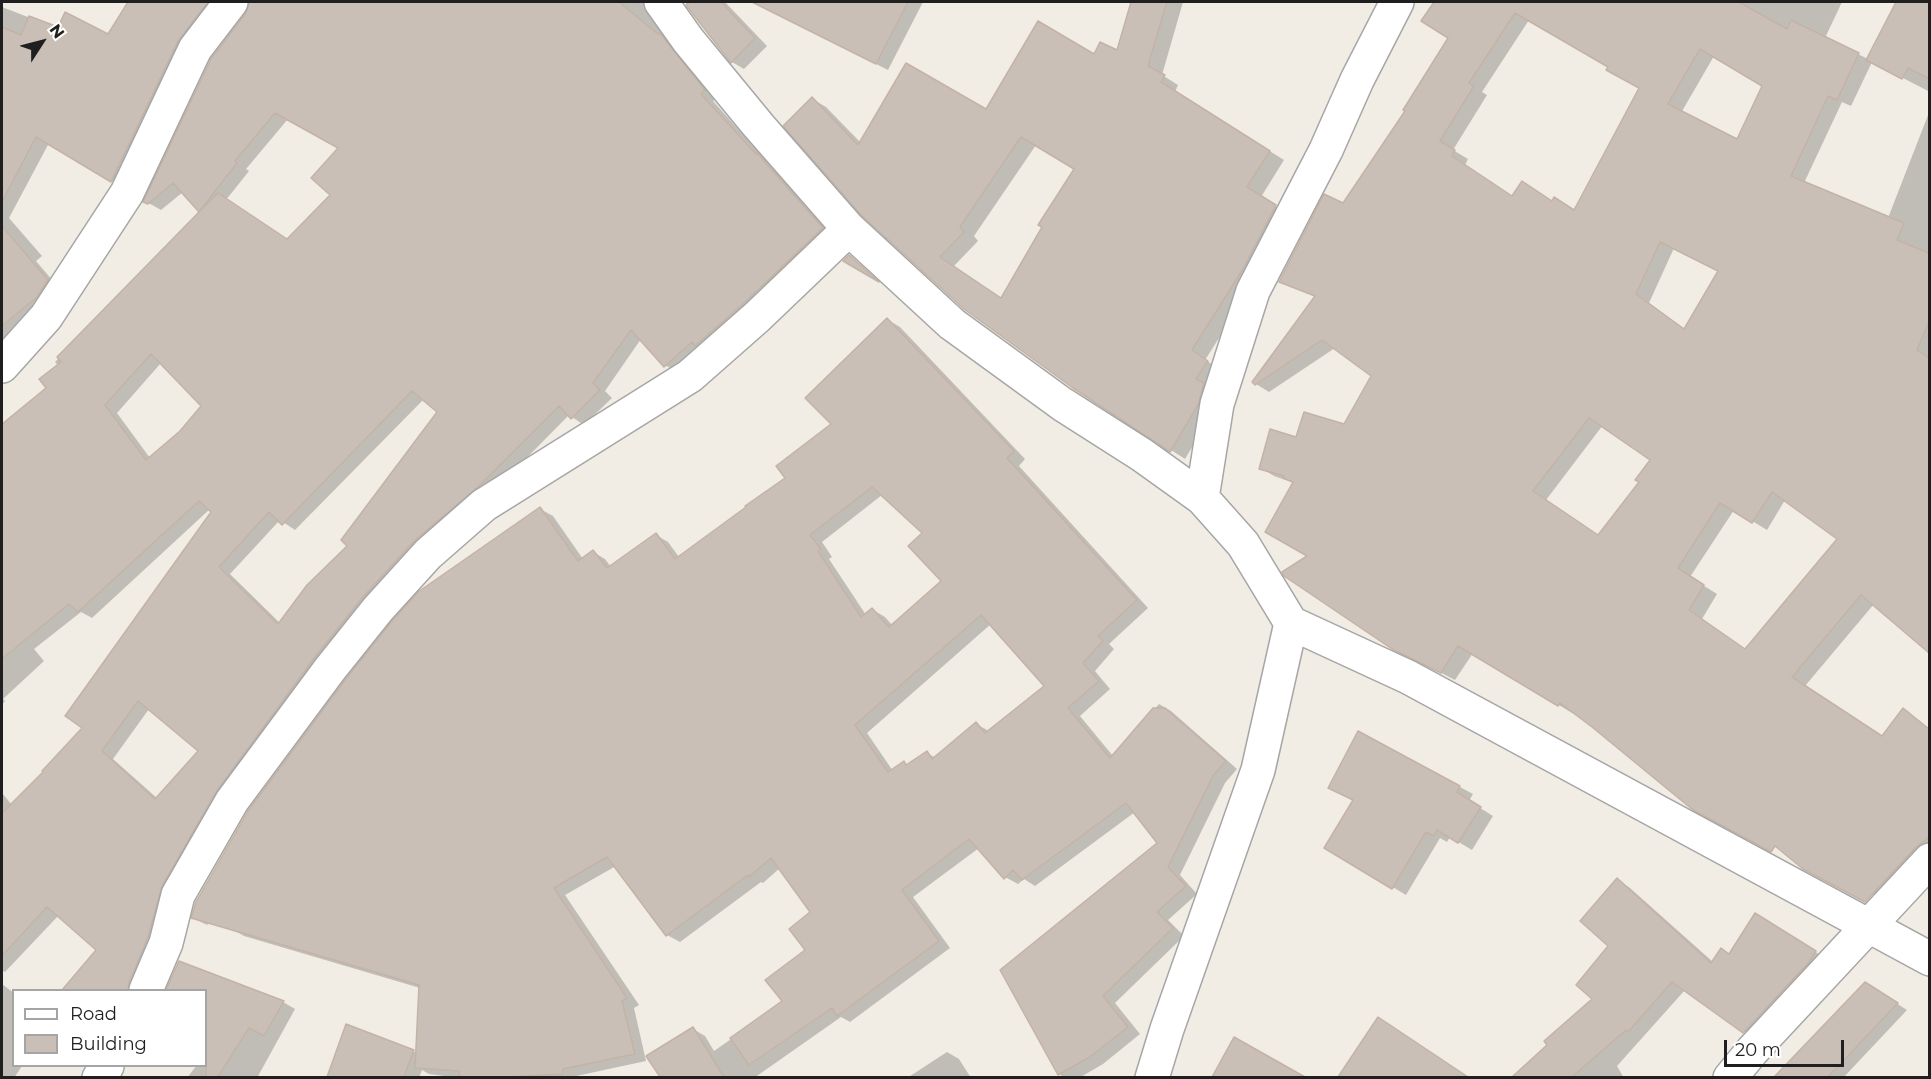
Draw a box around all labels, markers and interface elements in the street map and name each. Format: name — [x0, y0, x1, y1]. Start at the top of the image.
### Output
north arrow — [12, 12, 72, 72]
text: N — [45, 20, 68, 42]
legend — [12, 989, 207, 1067]
text: Road — [70, 1003, 117, 1025]
scale bar — [1727, 1028, 1847, 1066]
text: Building — [70, 1033, 147, 1055]
text: 20 m — [1735, 1039, 1781, 1061]

